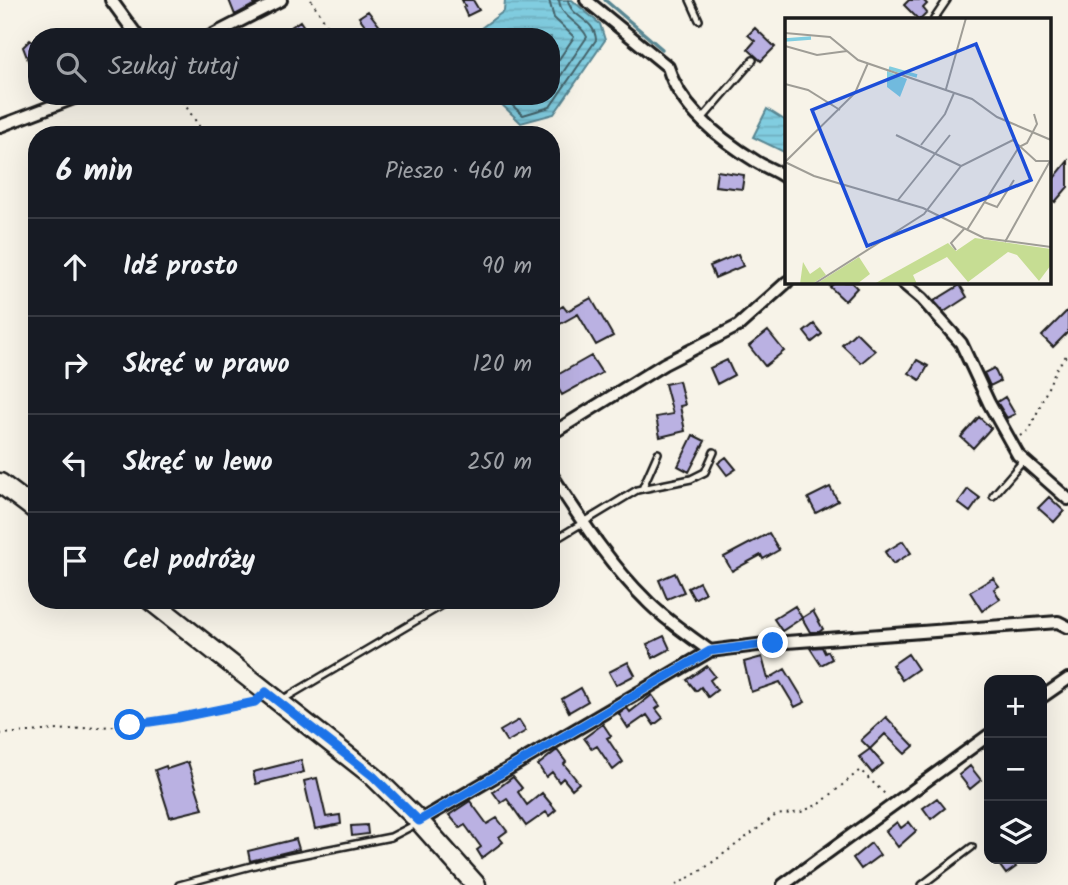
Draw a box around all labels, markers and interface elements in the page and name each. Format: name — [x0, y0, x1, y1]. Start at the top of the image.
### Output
inset map — [785, 18, 1050, 284]
search box — [28, 28, 560, 105]
text: Szukaj tutaj — [108, 46, 239, 88]
icon: search — [52, 48, 90, 86]
text: 6 min — [56, 148, 133, 196]
text: Pieszo · 460 m — [385, 154, 532, 190]
text: Idź prosto — [123, 246, 238, 288]
icon: ahead — [56, 248, 94, 286]
text: 90 m — [482, 249, 532, 285]
text: Skręć w prawo — [123, 344, 290, 386]
icon: right — [56, 346, 94, 384]
text: 120 m — [472, 347, 532, 383]
text: Skręć w lewo — [123, 442, 273, 484]
icon: left — [56, 444, 94, 482]
text: 250 m — [467, 445, 532, 481]
text: Cel podróży — [123, 540, 255, 582]
icon: arrive — [56, 542, 94, 580]
route end — [757, 627, 788, 658]
map controls — [984, 675, 1047, 864]
button: + — [984, 675, 1047, 738]
route start — [114, 709, 145, 740]
button: − — [984, 738, 1047, 801]
button: layers — [984, 801, 1047, 864]

